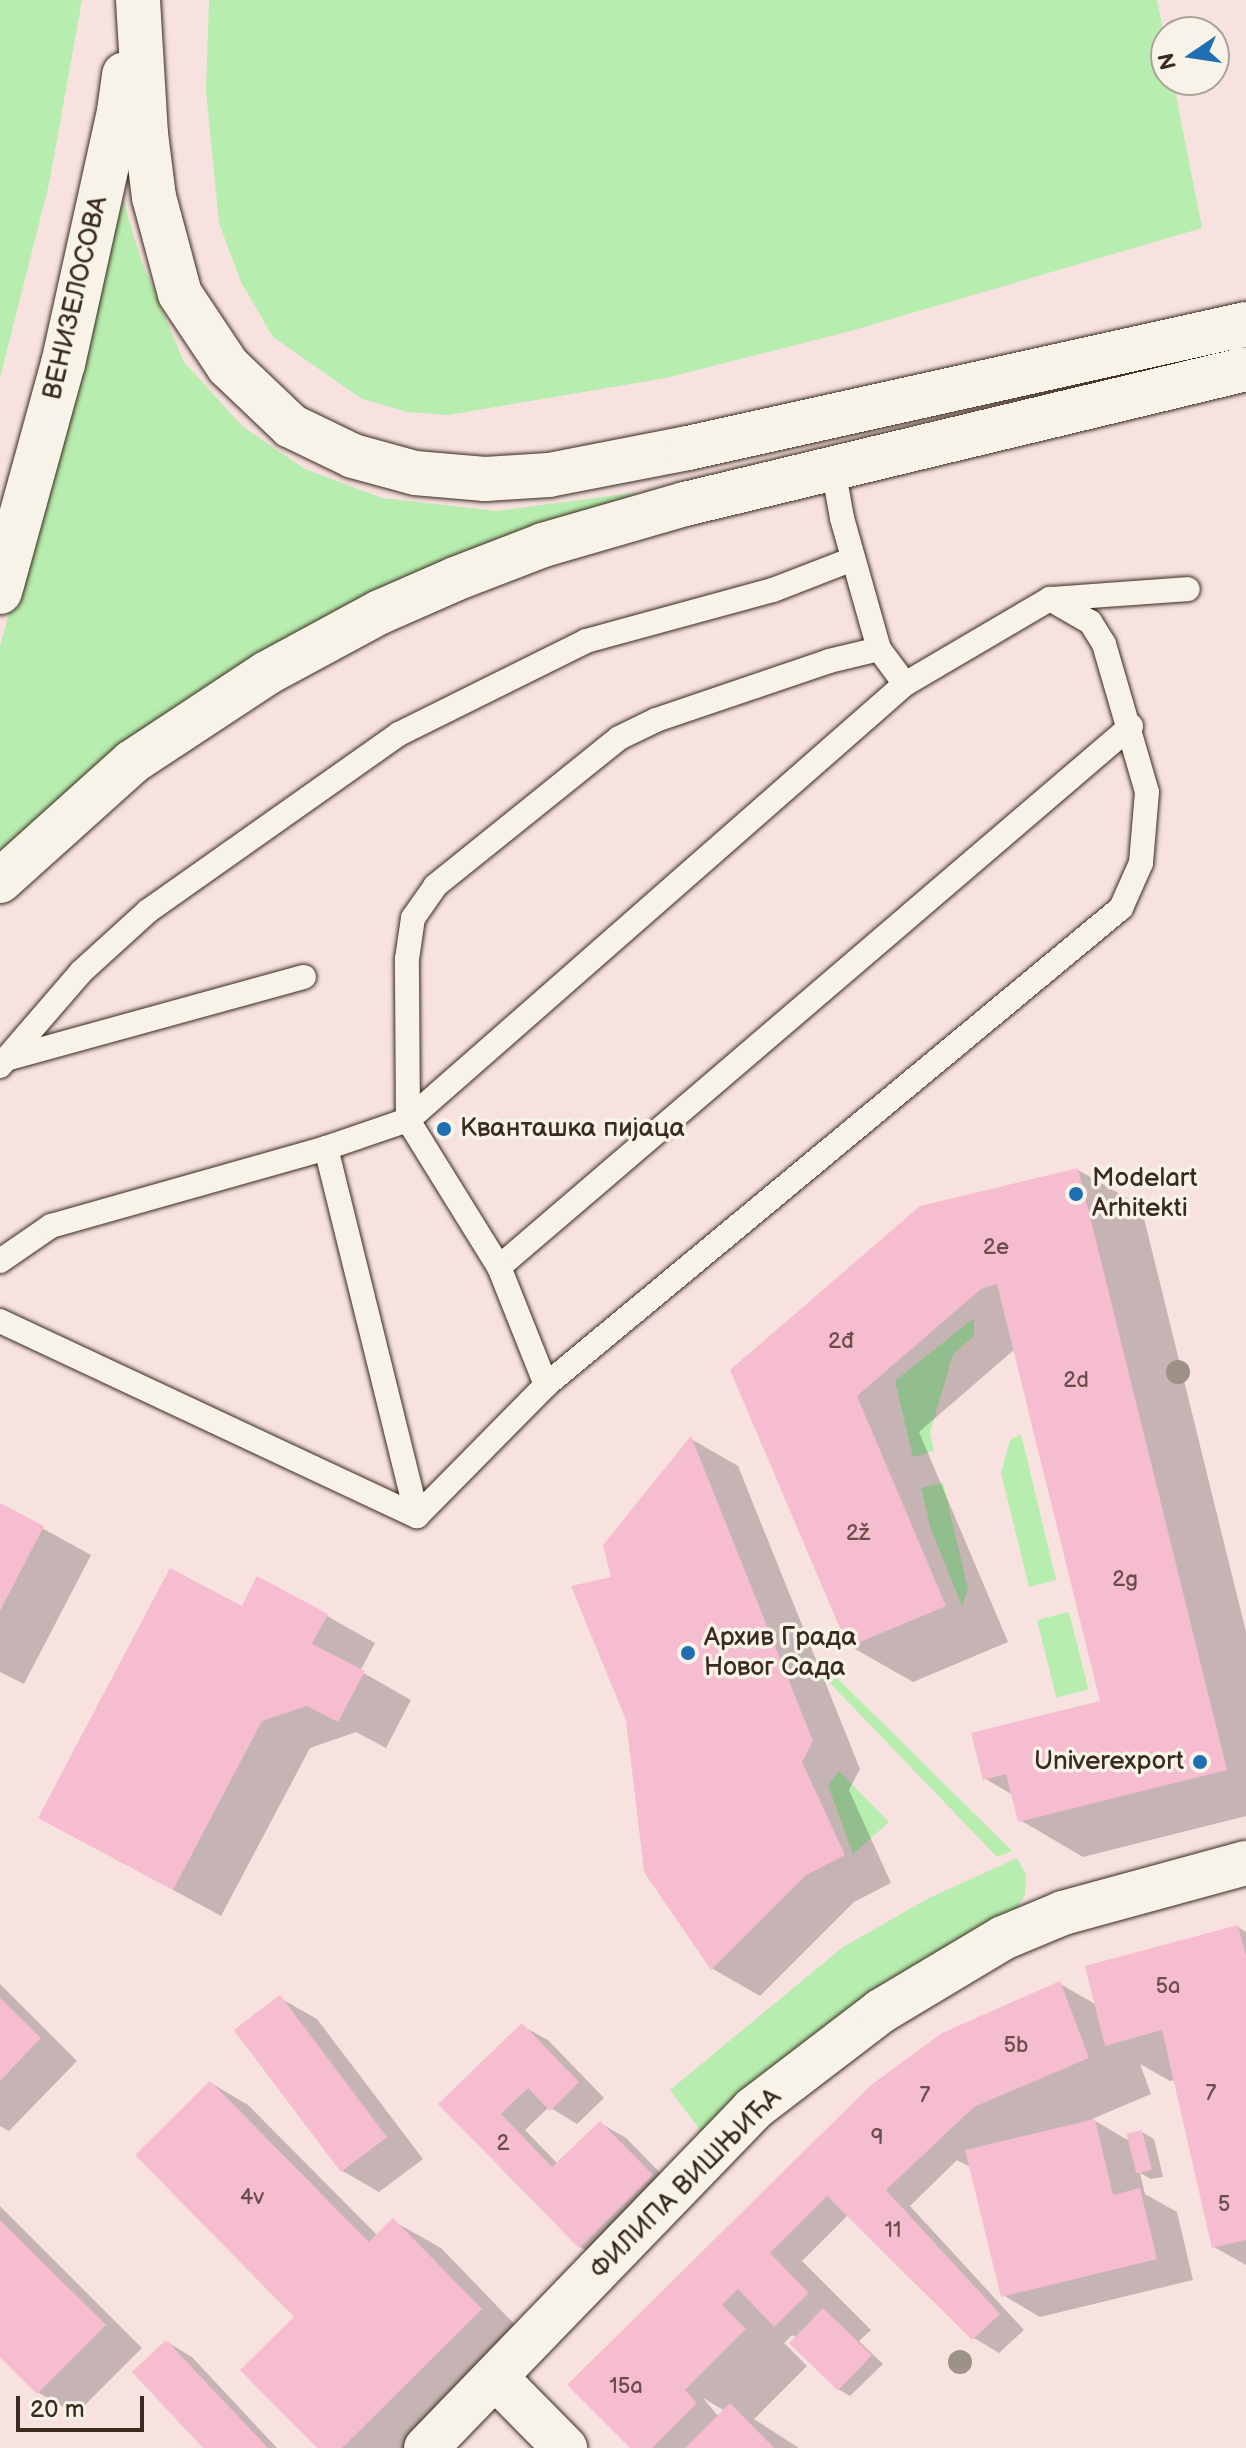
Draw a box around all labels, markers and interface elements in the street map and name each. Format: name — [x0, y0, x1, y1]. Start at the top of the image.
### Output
north arrow — [1150, 16, 1230, 96]
text: N — [1153, 50, 1183, 72]
street label: ВЕНИЗЕЛОСОВА — [37, 193, 115, 403]
place label: Кванташка пијаца — [460, 1113, 685, 1145]
marker: Кванташка пијаца — [435, 1120, 453, 1138]
place label: Modelart Arhitekti — [1092, 1163, 1198, 1224]
marker: Modelart Arhitekti — [1067, 1185, 1085, 1203]
house number: 2e — [983, 1235, 1009, 1261]
house number: 2đ — [828, 1329, 854, 1355]
house number: 2d — [1063, 1368, 1089, 1394]
house number: 2ž — [846, 1521, 870, 1547]
house number: 2g — [1112, 1567, 1138, 1593]
place label: Архив Града Новог Сада — [704, 1622, 857, 1684]
marker: Архив Града Новог Сада — [679, 1644, 697, 1662]
place label: Univerexport — [1034, 1746, 1184, 1778]
marker: Univerexport — [1191, 1753, 1209, 1771]
house number: 5a — [1155, 1974, 1181, 2000]
house number: 5b — [1004, 2033, 1028, 2059]
house number: 7 — [1206, 2081, 1216, 2107]
street label: ФИЛИПА ВИШЊИЋА — [584, 2082, 788, 2286]
house number: 7 — [920, 2083, 930, 2109]
house number: 9 — [871, 2125, 883, 2151]
house number: 2 — [497, 2131, 509, 2157]
house number: 4v — [240, 2185, 264, 2211]
house number: 5 — [1218, 2192, 1230, 2218]
house number: 11 — [884, 2218, 902, 2244]
house number: 15a — [609, 2374, 643, 2400]
scale bar — [20, 2380, 148, 2430]
text: 20 m — [30, 2395, 85, 2424]

